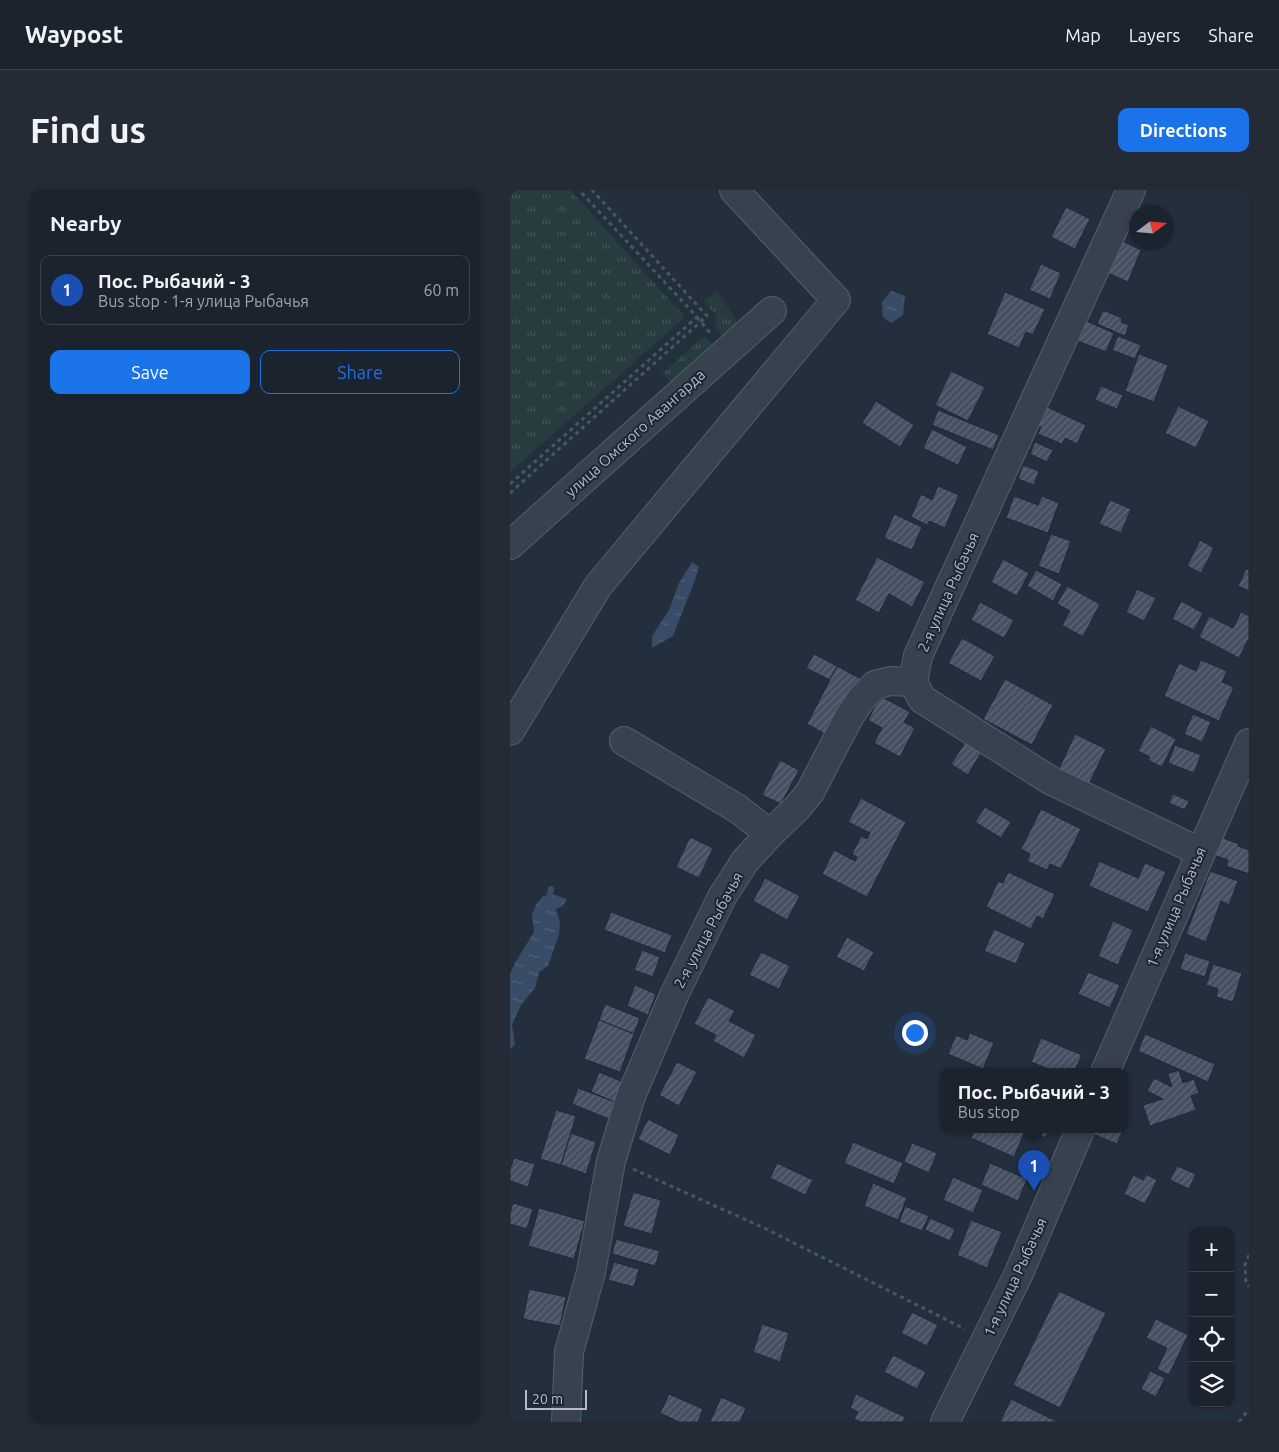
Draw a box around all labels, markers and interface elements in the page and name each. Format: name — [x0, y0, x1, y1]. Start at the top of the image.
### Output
text: Waypost — [25, 21, 123, 48]
text: Map — [1065, 25, 1101, 45]
text: Layers — [1129, 25, 1180, 45]
text: Share — [1208, 25, 1254, 45]
button: Directions — [1118, 108, 1249, 152]
text: Find us — [30, 110, 146, 150]
north arrow — [1129, 205, 1174, 250]
text: Nearby — [50, 211, 121, 235]
text: Пос. Рыбачий - 3 — [98, 270, 251, 292]
text: 1 — [62, 281, 72, 299]
text: 60 m — [423, 281, 459, 299]
text: Bus stop · 1-я улица Рыбачья — [98, 292, 309, 310]
button: Save — [50, 350, 250, 394]
button: Share — [260, 350, 460, 394]
street label: улица Омского Авангарда — [562, 366, 708, 500]
street label: 2-я улица Рыбачья — [914, 530, 982, 654]
street label: 1-я улица Рыбачья — [1143, 844, 1209, 970]
street label: 2-я улица Рыбачья — [670, 869, 746, 991]
your location — [902, 1020, 928, 1046]
popup — [940, 1068, 1128, 1133]
text: Пос. Рыбачий - 3 — [958, 1081, 1110, 1103]
text: Bus stop — [958, 1103, 1020, 1121]
pin: 1 — [1018, 1150, 1050, 1191]
street label: 1-я улица Рыбачья — [980, 1215, 1050, 1339]
map controls — [1189, 1227, 1234, 1407]
button: + — [1189, 1227, 1234, 1272]
button: − — [1189, 1272, 1234, 1317]
button: locate — [1189, 1317, 1234, 1362]
button: layers — [1189, 1362, 1234, 1407]
scale bar — [525, 1387, 588, 1410]
text: 20 m — [532, 1391, 563, 1407]

